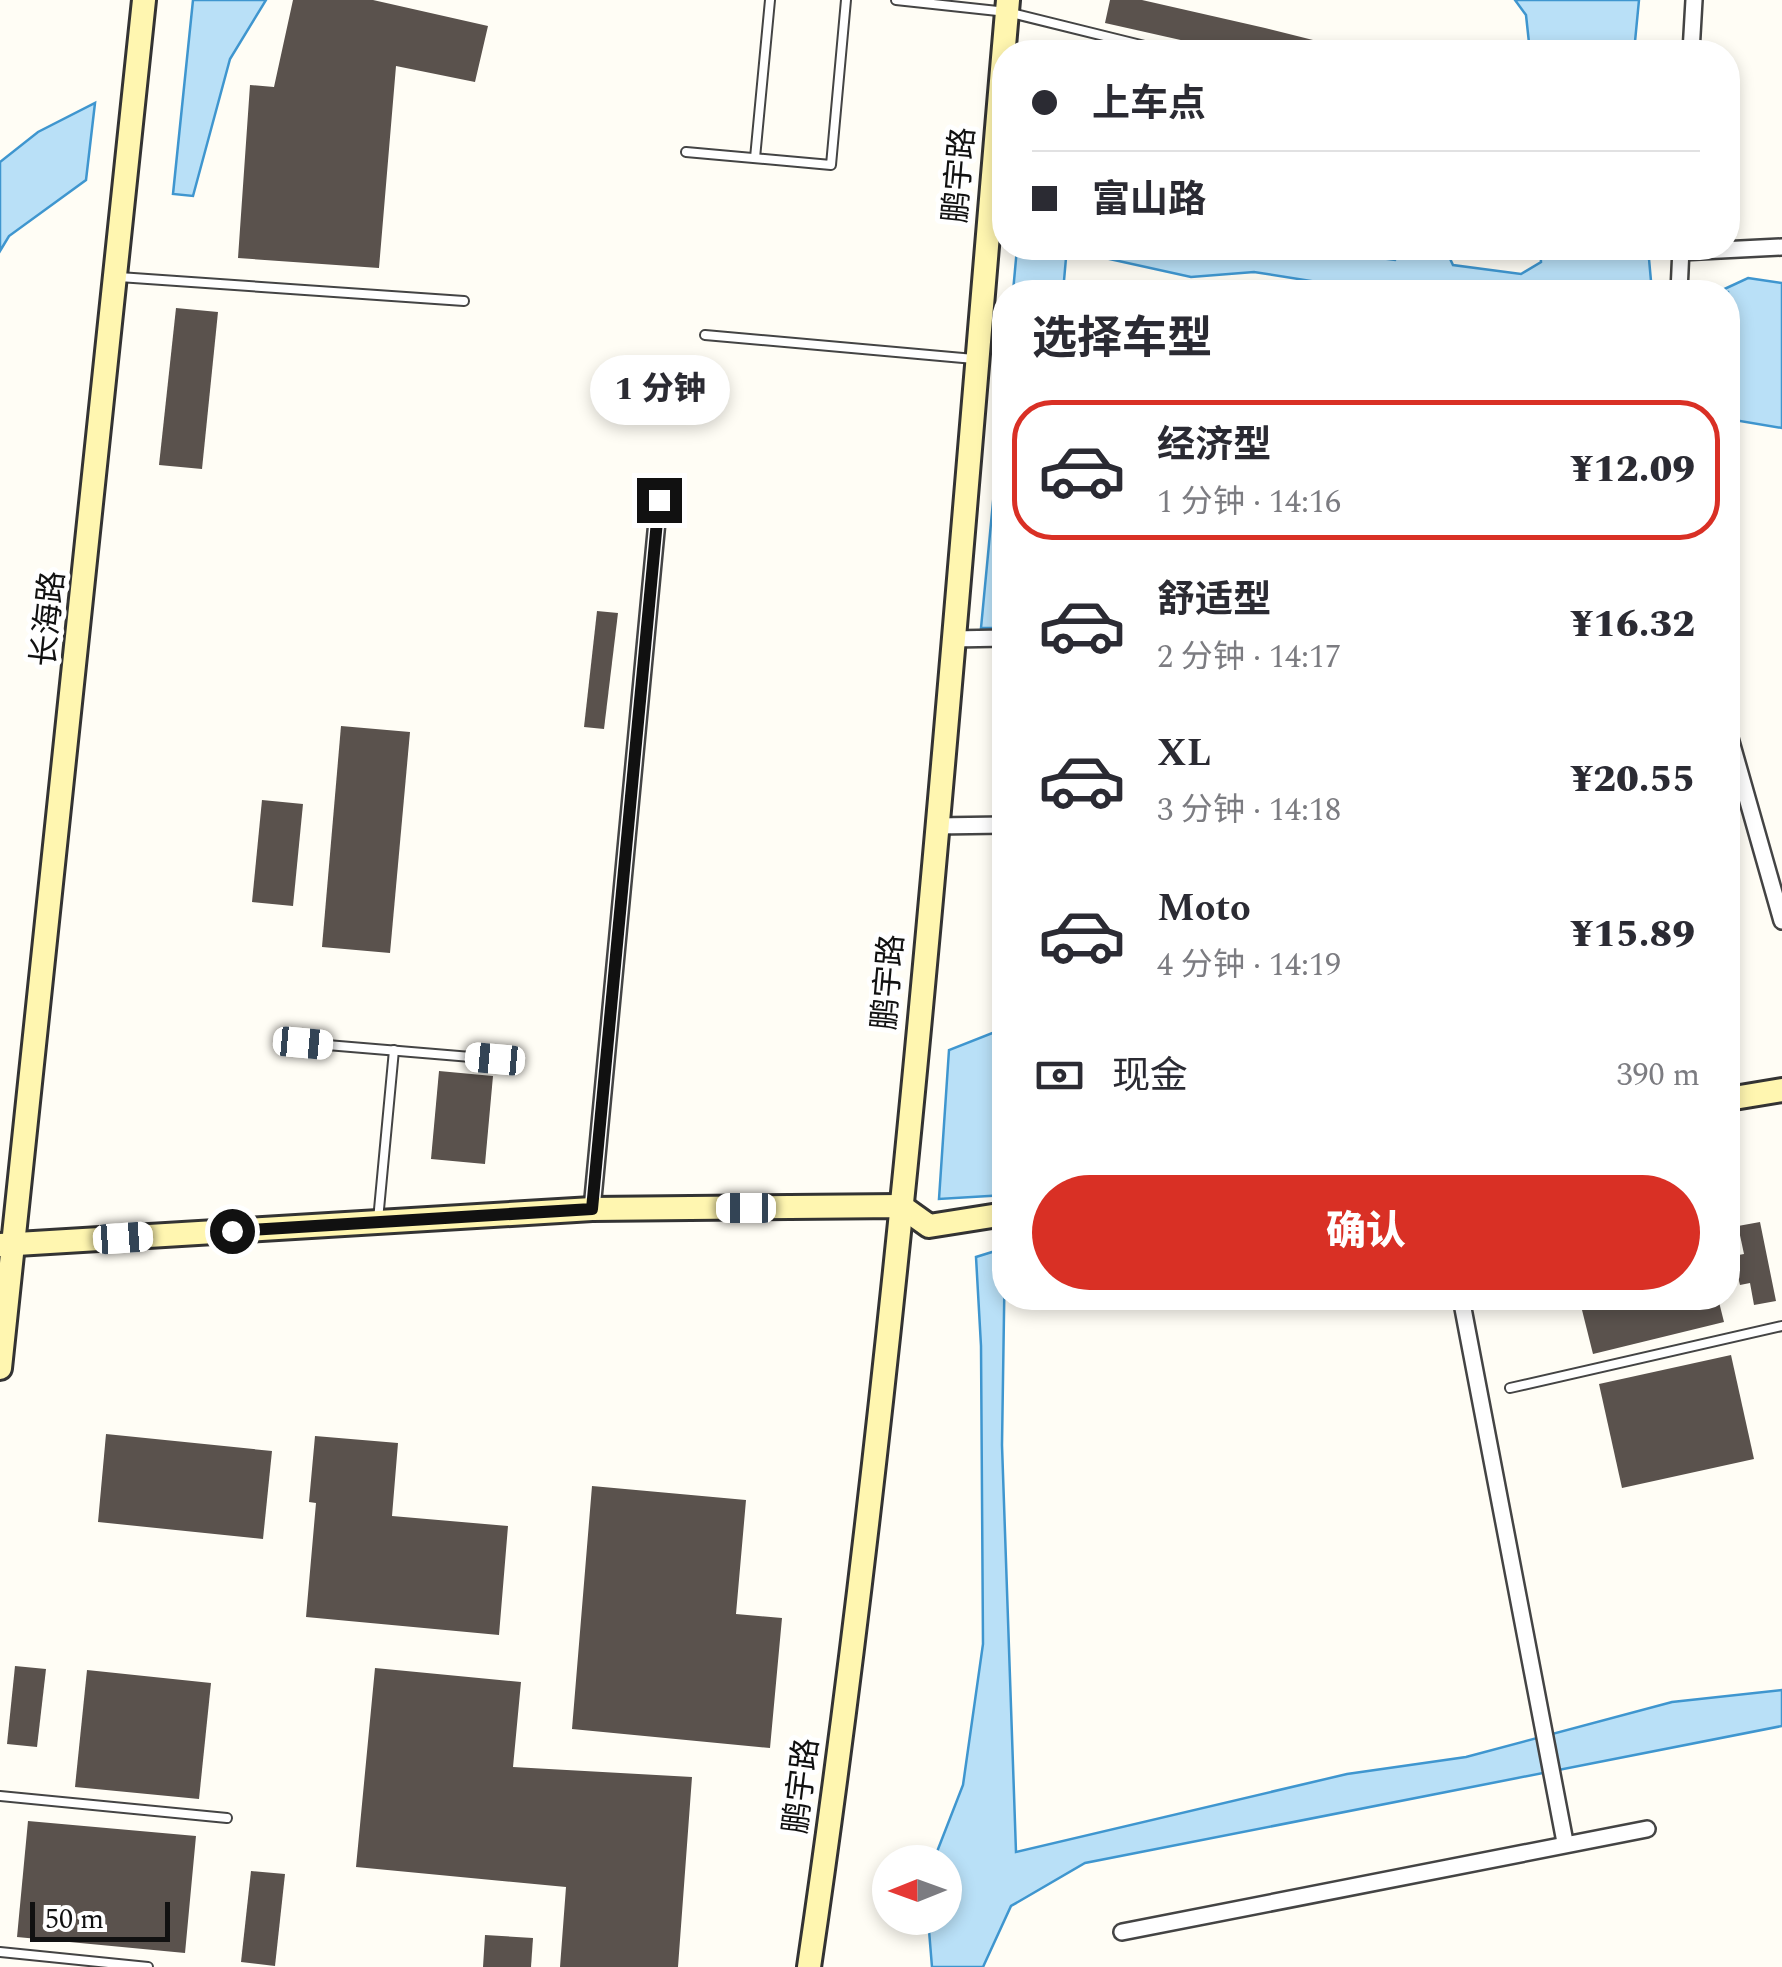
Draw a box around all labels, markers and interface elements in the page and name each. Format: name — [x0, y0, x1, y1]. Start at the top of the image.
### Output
text: 上车点 — [1092, 76, 1206, 134]
street label: 鹏宇路 — [931, 125, 989, 225]
text: 富山路 — [1092, 172, 1206, 230]
text: 选择车型 — [1032, 305, 1212, 374]
callout: 1 分钟 — [589, 355, 729, 425]
text: 1 分钟 — [614, 365, 706, 414]
text: 经济型 — [1157, 417, 1271, 475]
icon: car — [1037, 425, 1127, 515]
text: ¥12.09 — [1570, 441, 1695, 499]
route end — [637, 478, 682, 523]
text: 1 分钟 · 14:16 — [1157, 478, 1341, 527]
street label: 长海路 — [20, 569, 78, 669]
text: 舒适型 — [1157, 572, 1271, 630]
icon: car — [1037, 580, 1127, 670]
text: ¥16.32 — [1570, 596, 1695, 654]
text: 2 分钟 · 14:17 — [1157, 633, 1341, 682]
text: XL — [1157, 725, 1211, 783]
icon: car — [1037, 735, 1127, 825]
text: ¥20.55 — [1570, 751, 1695, 809]
text: 3 分钟 · 14:18 — [1157, 786, 1341, 835]
text: Moto — [1157, 880, 1251, 938]
icon: car — [1037, 890, 1127, 980]
text: ¥15.89 — [1570, 906, 1695, 964]
street label: 鹏宇路 — [860, 932, 918, 1032]
text: 4 分钟 · 14:19 — [1157, 941, 1341, 990]
car — [272, 1025, 334, 1061]
car — [464, 1041, 526, 1077]
icon: cash — [1032, 1048, 1087, 1103]
text: 现金 — [1112, 1048, 1188, 1106]
text: 390 m — [1616, 1051, 1700, 1100]
button: 确认 — [1032, 1175, 1700, 1290]
car — [716, 1193, 776, 1223]
route start — [210, 1209, 255, 1254]
car — [92, 1221, 154, 1255]
street label: 鹏宇路 — [772, 1735, 832, 1837]
north arrow — [872, 1845, 962, 1935]
map controls — [872, 1845, 962, 1935]
scale bar — [30, 1897, 170, 1942]
text: 50 m — [45, 1898, 104, 1941]

